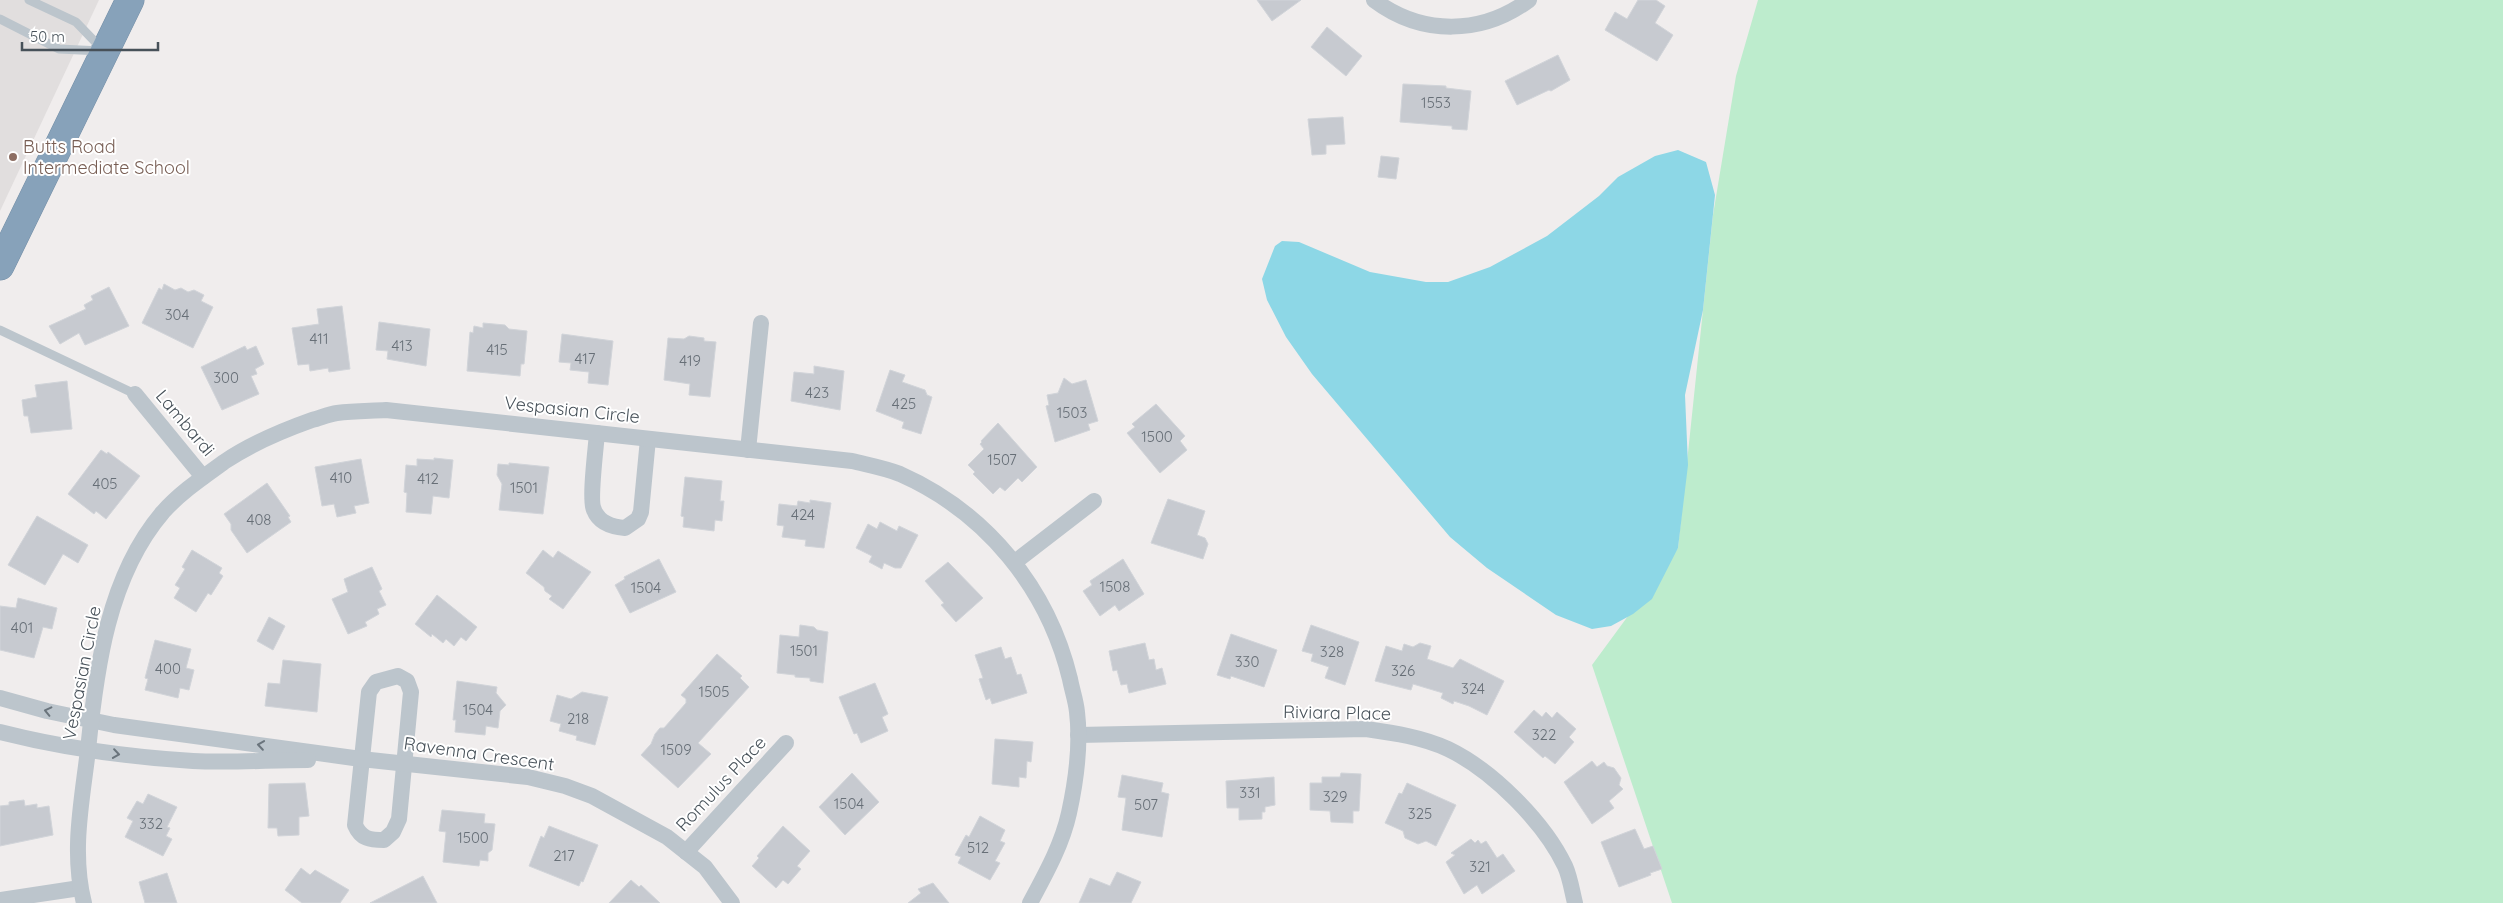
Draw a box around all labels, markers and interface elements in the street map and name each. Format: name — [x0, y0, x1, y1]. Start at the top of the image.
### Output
scale bar — [22, 20, 159, 52]
text: 50 m — [30, 27, 65, 46]
house number: 1553 — [1421, 93, 1451, 112]
place label: Butts Road Intermediate School — [23, 135, 190, 179]
marker: Butts Road Intermediate School — [7, 151, 19, 163]
house number: 304 — [165, 305, 189, 324]
house number: 411 — [310, 329, 328, 348]
house number: 413 — [391, 336, 413, 355]
house number: 415 — [486, 340, 508, 359]
house number: 417 — [574, 349, 596, 368]
house number: 419 — [679, 351, 701, 370]
house number: 300 — [213, 368, 239, 387]
house number: 423 — [805, 383, 829, 402]
street label: Lambardi — [151, 385, 220, 461]
street label: Vespasian Circle — [503, 391, 641, 428]
house number: 425 — [892, 394, 916, 413]
house number: 1503 — [1057, 403, 1087, 422]
house number: 1500 — [1141, 427, 1173, 446]
house number: 1507 — [987, 450, 1017, 469]
house number: 410 — [330, 468, 352, 487]
house number: 412 — [417, 469, 439, 488]
house number: 405 — [92, 474, 118, 493]
house number: 1501 — [510, 478, 538, 497]
house number: 424 — [791, 505, 815, 524]
house number: 408 — [247, 510, 271, 529]
house number: 1508 — [1100, 577, 1130, 596]
house number: 1504 — [631, 578, 661, 597]
street label: Vespasian Circle — [57, 604, 106, 742]
house number: 401 — [11, 618, 33, 637]
house number: 1501 — [790, 641, 818, 660]
house number: 328 — [1320, 642, 1344, 661]
house number: 330 — [1235, 652, 1259, 671]
house number: 400 — [155, 659, 181, 678]
house number: 326 — [1391, 661, 1415, 680]
house number: 324 — [1461, 679, 1485, 698]
house number: 1505 — [699, 682, 729, 701]
house number: 1504 — [463, 700, 493, 719]
street label: Riviara Place — [1283, 700, 1391, 725]
one-way arrow — [44, 706, 53, 717]
house number: 218 — [567, 709, 589, 728]
house number: 322 — [1532, 725, 1556, 744]
street label: Romulus Place — [670, 731, 771, 836]
street label: Ravenna Crescent — [402, 732, 556, 775]
one-way arrow — [256, 740, 264, 751]
house number: 1509 — [660, 740, 692, 759]
one-way arrow — [113, 748, 121, 759]
house number: 331 — [1239, 783, 1261, 802]
house number: 329 — [1323, 787, 1347, 806]
house number: 1504 — [834, 794, 864, 813]
house number: 507 — [1134, 795, 1158, 814]
house number: 325 — [1408, 804, 1432, 823]
house number: 332 — [139, 814, 163, 833]
house number: 1500 — [457, 828, 489, 847]
house number: 512 — [967, 838, 989, 857]
house number: 217 — [553, 846, 575, 865]
house number: 321 — [1469, 857, 1491, 876]

